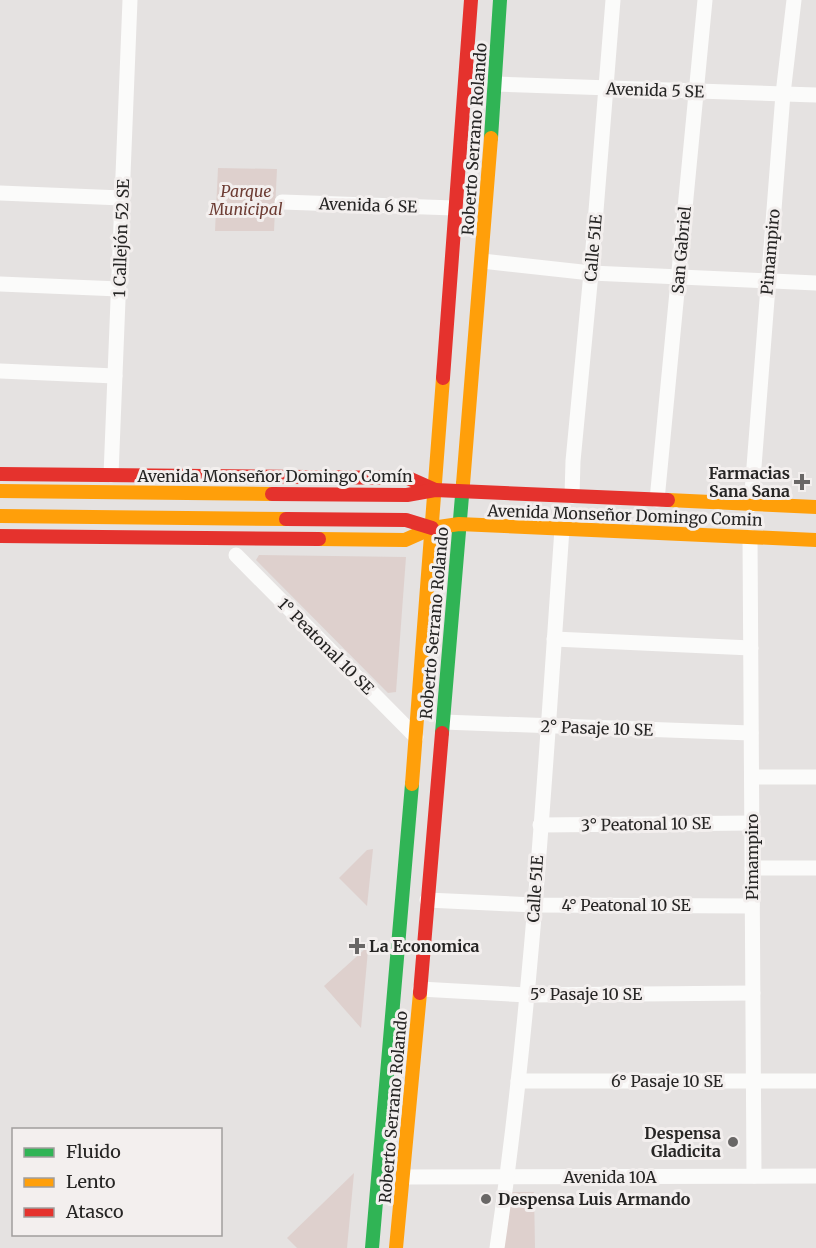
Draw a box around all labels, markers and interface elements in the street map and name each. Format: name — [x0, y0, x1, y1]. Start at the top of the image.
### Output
street label: Roberto Serrano Rolando — [457, 42, 491, 236]
street label: Avenida 5 SE — [605, 78, 705, 102]
street label: 1 Callejón 52 SE — [109, 178, 133, 298]
park label: Parque Municipal — [208, 181, 283, 219]
street label: Avenida 6 SE — [317, 193, 418, 217]
street label: San Gabriel — [667, 205, 695, 295]
street label: Pimampiro — [756, 208, 784, 296]
street label: Calle 51E — [580, 213, 606, 282]
place label: Farmacias Sana Sana — [708, 463, 790, 501]
street label: Avenida Monseñor Domingo Comín — [136, 466, 413, 486]
marker: Farmacias Sana Sana — [795, 475, 809, 489]
street label: Avenida Monseñor Domingo Comin — [486, 500, 763, 530]
street label: Roberto Serrano Rolando — [416, 526, 452, 720]
street label: 1° Peatonal 10 SE — [274, 594, 379, 699]
street label: 2° Pasaje 10 SE — [540, 716, 654, 740]
street label: 3° Peatonal 10 SE — [581, 813, 712, 835]
street label: Pimampiro — [742, 814, 762, 900]
street label: Calle 51E — [523, 854, 547, 923]
street label: 4° Peatonal 10 SE — [561, 895, 691, 915]
place label: La Economica — [369, 936, 480, 956]
marker: La Economica — [350, 939, 364, 953]
street label: 5° Pasaje 10 SE — [530, 984, 643, 1004]
street label: Roberto Serrano Rolando — [375, 1010, 411, 1204]
street label: 6° Pasaje 10 SE — [611, 1071, 724, 1091]
place label: Despensa Gladicita — [644, 1123, 721, 1161]
legend — [12, 1128, 222, 1236]
marker: Despensa Gladicita — [726, 1135, 740, 1149]
text: Fluido — [66, 1140, 121, 1163]
street label: Avenida 10A — [562, 1167, 657, 1187]
text: Lento — [66, 1170, 116, 1193]
place label: Despensa Luis Armando — [498, 1189, 691, 1209]
marker: Despensa Luis Armando — [479, 1192, 493, 1206]
text: Atasco — [65, 1200, 124, 1223]

